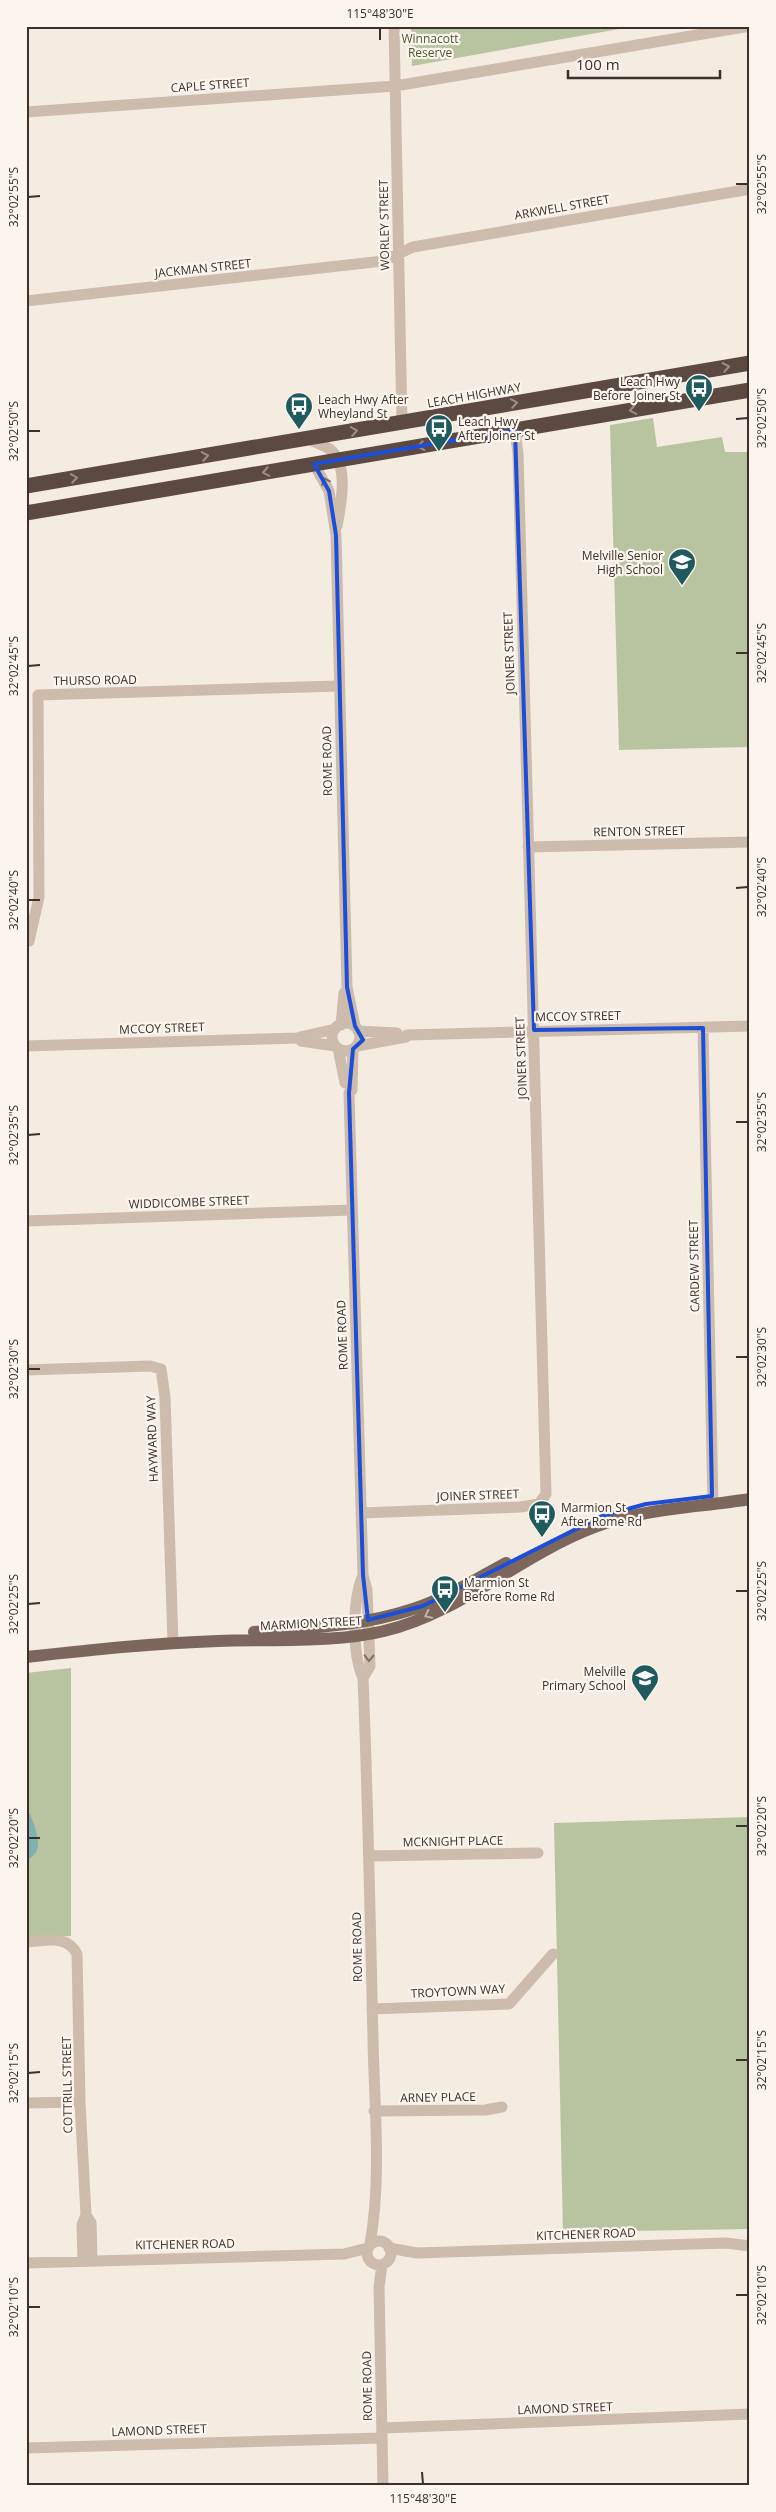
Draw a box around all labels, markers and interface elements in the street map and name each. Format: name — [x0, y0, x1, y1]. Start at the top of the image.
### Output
text: 115°48'30"E — [346, 5, 414, 22]
park label: Winnacott Reserve — [401, 30, 459, 61]
scale bar — [568, 48, 721, 80]
text: 100 m — [576, 54, 620, 74]
street label: CAPLE STREET — [170, 74, 250, 96]
text: 32°02'55"S — [753, 154, 770, 214]
text: 32°02'55"S — [5, 167, 22, 227]
street label: WORLEY STREET — [375, 179, 393, 271]
street label: ARKWELL STREET — [513, 190, 611, 224]
street label: JACKMAN STREET — [153, 254, 252, 282]
one-way arrow — [722, 362, 731, 372]
place label: Leach Hwy Before Joiner St — [593, 373, 681, 404]
bus stop icon: Leach Hwy Before Joiner St — [684, 373, 714, 412]
street label: LEACH HIGHWAY — [426, 378, 523, 412]
text: 32°02'50"S — [753, 388, 770, 448]
bus stop icon: Leach Hwy After Wheyland St — [284, 391, 314, 430]
place label: Leach Hwy After Wheyland St — [318, 391, 409, 422]
one-way arrow — [510, 399, 519, 409]
text: 32°02'50"S — [5, 401, 22, 461]
one-way arrow — [628, 405, 637, 415]
bus stop icon: Leach Hwy After Joiner St — [424, 413, 454, 452]
place label: Leach Hwy After Joiner St — [458, 413, 535, 444]
one-way arrow — [350, 426, 359, 436]
one-way arrow — [416, 440, 425, 450]
one-way arrow — [200, 451, 209, 461]
one-way arrow — [261, 467, 270, 477]
one-way arrow — [70, 473, 79, 483]
one-way arrow — [320, 477, 331, 486]
place label: Melville Senior High School — [582, 547, 663, 578]
school or university icon: Melville Senior High School — [667, 547, 697, 586]
street label: JOINER STREET — [499, 611, 519, 696]
text: 32°02'45"S — [753, 623, 770, 683]
text: 32°02'45"S — [5, 636, 22, 696]
street label: THURSO ROAD — [53, 671, 137, 689]
street label: ROME ROAD — [318, 726, 336, 796]
street label: RENTON STREET — [593, 822, 685, 840]
text: 32°02'40"S — [753, 857, 770, 917]
text: 32°02'40"S — [5, 870, 22, 930]
street label: MCCOY STREET — [535, 1007, 621, 1025]
street label: JOINER STREET — [511, 1016, 531, 1101]
street label: MCCOY STREET — [119, 1018, 205, 1038]
text: 32°02'35"S — [753, 1092, 770, 1152]
text: 32°02'35"S — [5, 1105, 22, 1165]
street label: WIDDICOMBE STREET — [128, 1191, 250, 1213]
street label: CARDEW STREET — [685, 1219, 703, 1312]
street label: ROME ROAD — [332, 1300, 352, 1370]
text: 32°02'30"S — [753, 1327, 770, 1387]
text: 32°02'30"S — [5, 1339, 22, 1399]
street label: HAYWARD WAY — [142, 1395, 162, 1482]
street label: JOINER STREET — [435, 1485, 520, 1505]
bus stop icon: Marmion St After Rome Rd — [527, 1499, 557, 1538]
place label: Marmion St After Rome Rd — [561, 1499, 642, 1530]
text: 32°02'25"S — [753, 1561, 770, 1621]
text: 32°02'25"S — [5, 1574, 22, 1634]
bus stop icon: Marmion St Before Rome Rd — [430, 1574, 460, 1613]
place label: Marmion St Before Rome Rd — [464, 1574, 555, 1605]
one-way arrow — [425, 1609, 434, 1619]
street label: MARMION STREET — [260, 1612, 363, 1634]
one-way arrow — [364, 1655, 375, 1663]
place label: Melville Primary School — [542, 1663, 626, 1694]
school or university icon: Melville Primary School — [630, 1663, 660, 1702]
text: 32°02'20"S — [753, 1796, 770, 1856]
text: 32°02'20"S — [5, 1808, 22, 1868]
street label: MCKNIGHT PLACE — [403, 1832, 503, 1850]
street label: ROME ROAD — [348, 1912, 366, 1982]
street label: TROYTOWN WAY — [410, 1980, 506, 2002]
text: 32°02'15"S — [753, 2030, 770, 2090]
street label: COTTRILL STREET — [58, 2036, 76, 2134]
text: 32°02'15"S — [5, 2043, 22, 2103]
street label: ARNEY PLACE — [400, 2088, 476, 2106]
street label: KITCHENER ROAD — [536, 2224, 636, 2244]
street label: KITCHENER ROAD — [135, 2235, 235, 2253]
text: 32°02'10"S — [753, 2265, 770, 2325]
text: 32°02'10"S — [5, 2277, 22, 2337]
street label: ROME ROAD — [358, 2351, 376, 2421]
street label: LAMOND STREET — [517, 2398, 613, 2418]
street label: LAMOND STREET — [111, 2420, 207, 2440]
text: 115°48'30"E — [389, 2490, 457, 2507]

